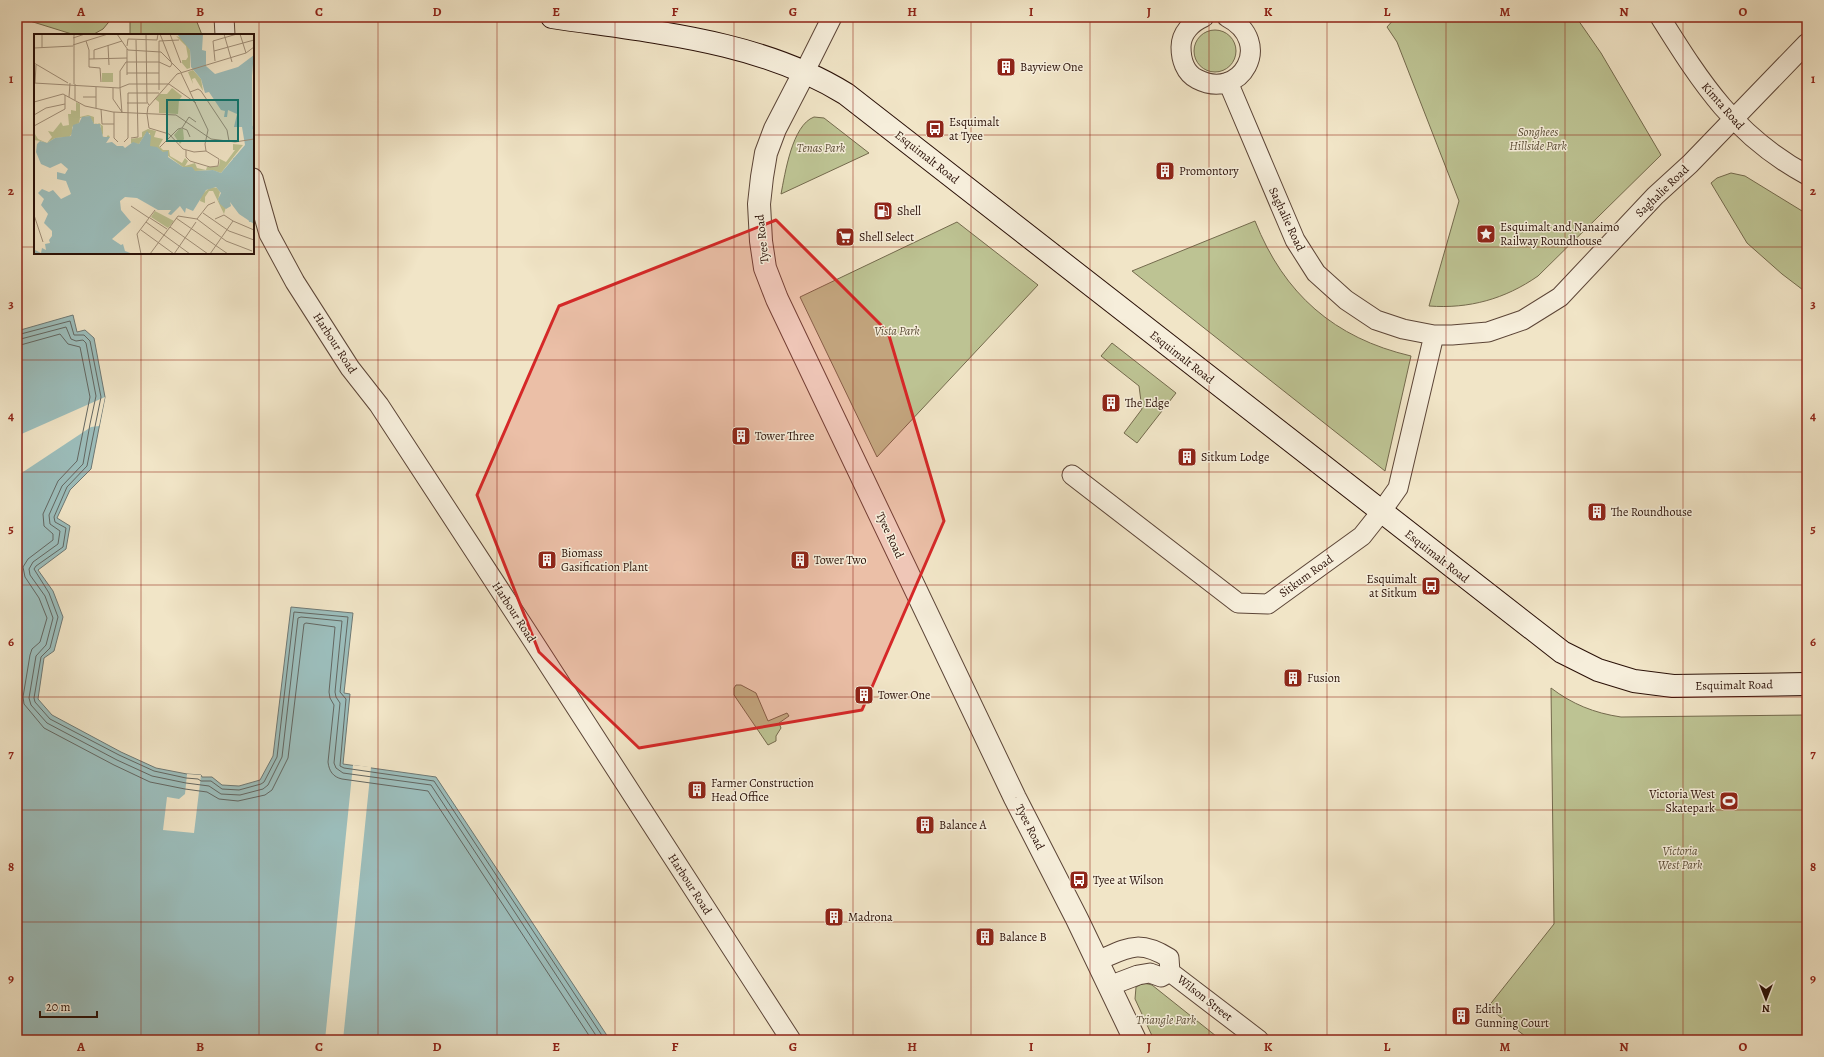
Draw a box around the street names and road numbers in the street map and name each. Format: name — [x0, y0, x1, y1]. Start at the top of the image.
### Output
street label: Kimta Road — [1698, 79, 1748, 133]
street label: Esquimalt Road — [891, 127, 963, 188]
street label: Saghalie Road — [1632, 161, 1693, 221]
street label: Saghalie Road — [1265, 184, 1309, 254]
street label: Tyee Road — [751, 213, 773, 264]
street label: Harbour Road — [309, 309, 361, 377]
street label: Esquimalt Road — [1146, 327, 1218, 388]
street label: Tyee Road — [872, 509, 908, 561]
street label: Esquimalt Road — [1401, 526, 1473, 587]
street label: Sitkum Road — [1276, 551, 1337, 601]
street label: Harbour Road — [488, 578, 540, 646]
street label: Esquimalt Road — [1695, 676, 1774, 694]
street label: Tyee Road — [1012, 801, 1049, 853]
street label: Harbour Road — [664, 850, 716, 918]
street label: Wilson Street — [1173, 971, 1236, 1025]

